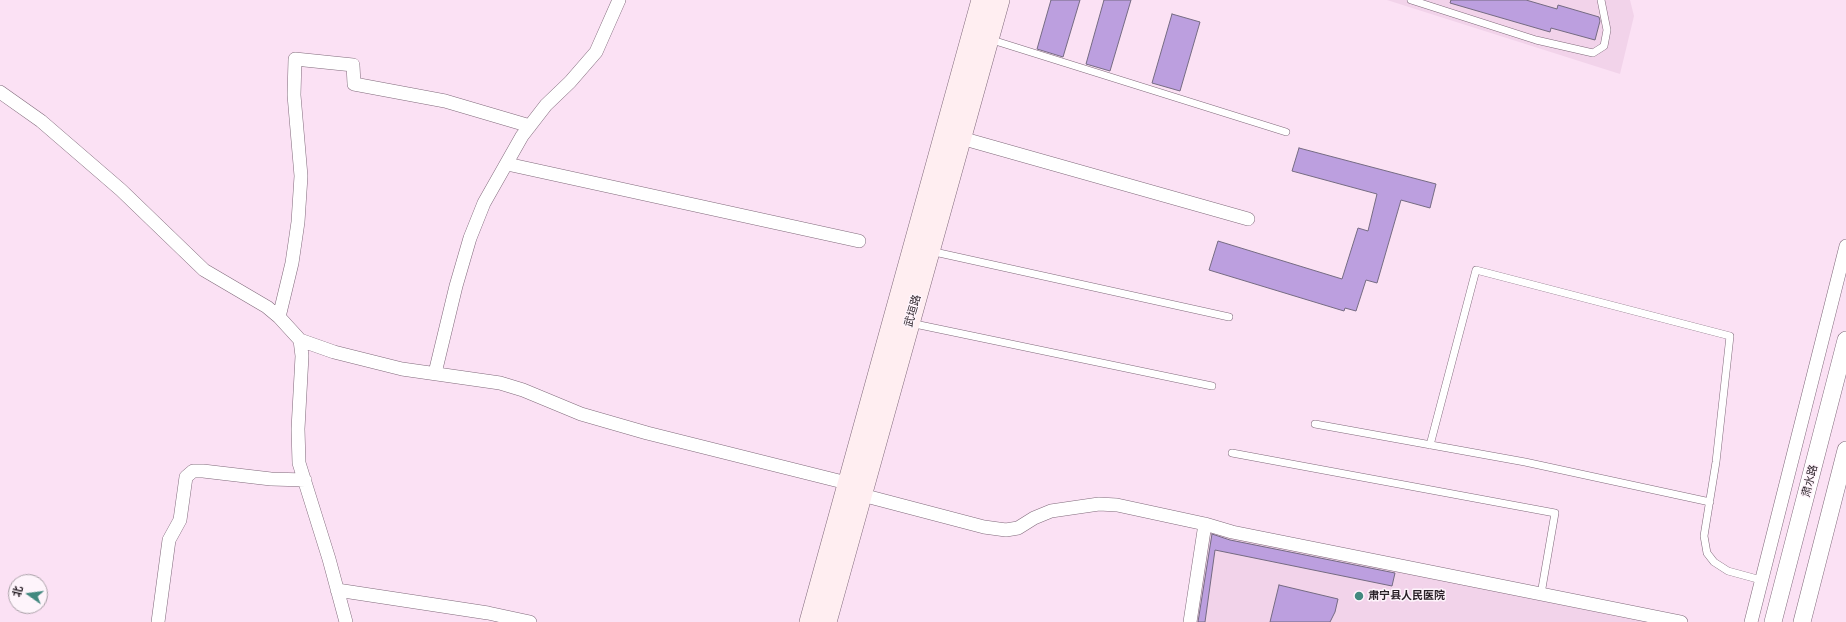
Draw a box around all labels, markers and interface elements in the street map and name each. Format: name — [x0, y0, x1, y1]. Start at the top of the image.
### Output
street label: 武垣路 — [902, 293, 924, 329]
street label: 肃水路 — [1800, 463, 1820, 499]
north arrow — [8, 574, 48, 614]
text: 北 — [8, 584, 25, 598]
place label: 肃宁县人民医院 — [1368, 589, 1445, 603]
marker: 肃宁县人民医院 — [1353, 590, 1365, 602]

